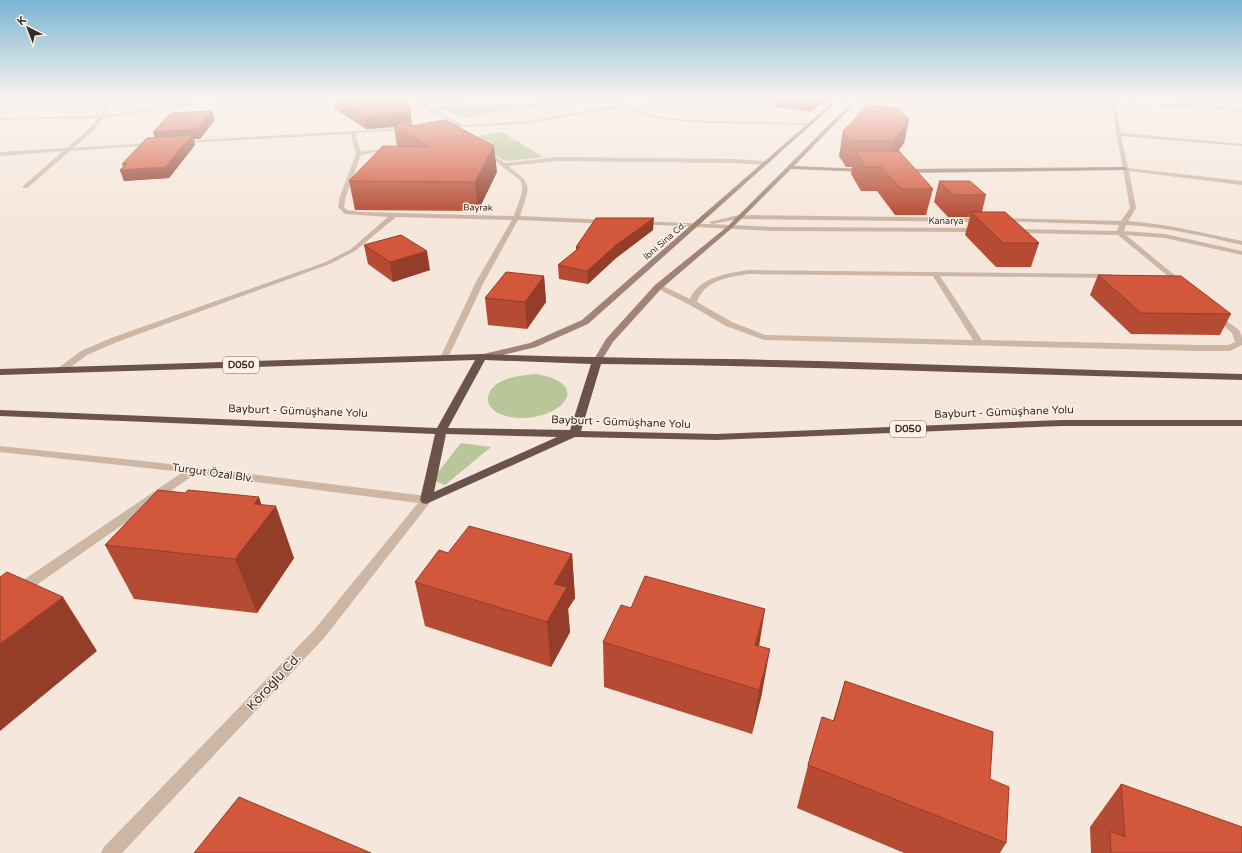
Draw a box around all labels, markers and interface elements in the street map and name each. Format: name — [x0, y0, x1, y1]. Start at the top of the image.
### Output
north arrow — [8, 8, 48, 48]
text: K — [15, 13, 29, 28]
street label: Bayrak — [463, 202, 493, 214]
street label: Kanarya — [929, 216, 963, 227]
street label: İbni Sina Cd. — [641, 219, 689, 263]
road number: D050 — [223, 357, 259, 373]
street label: Bayburt - Gümüşhane Yolu — [228, 402, 368, 420]
street label: Bayburt - Gümüşhane Yolu — [934, 403, 1074, 421]
street label: Bayburt - Gümüşhane Yolu — [551, 413, 691, 431]
road number: D050 — [890, 421, 926, 437]
street label: Turgut Özal Blv. — [171, 461, 255, 485]
street label: Köroğlu Cd. — [243, 650, 305, 714]

